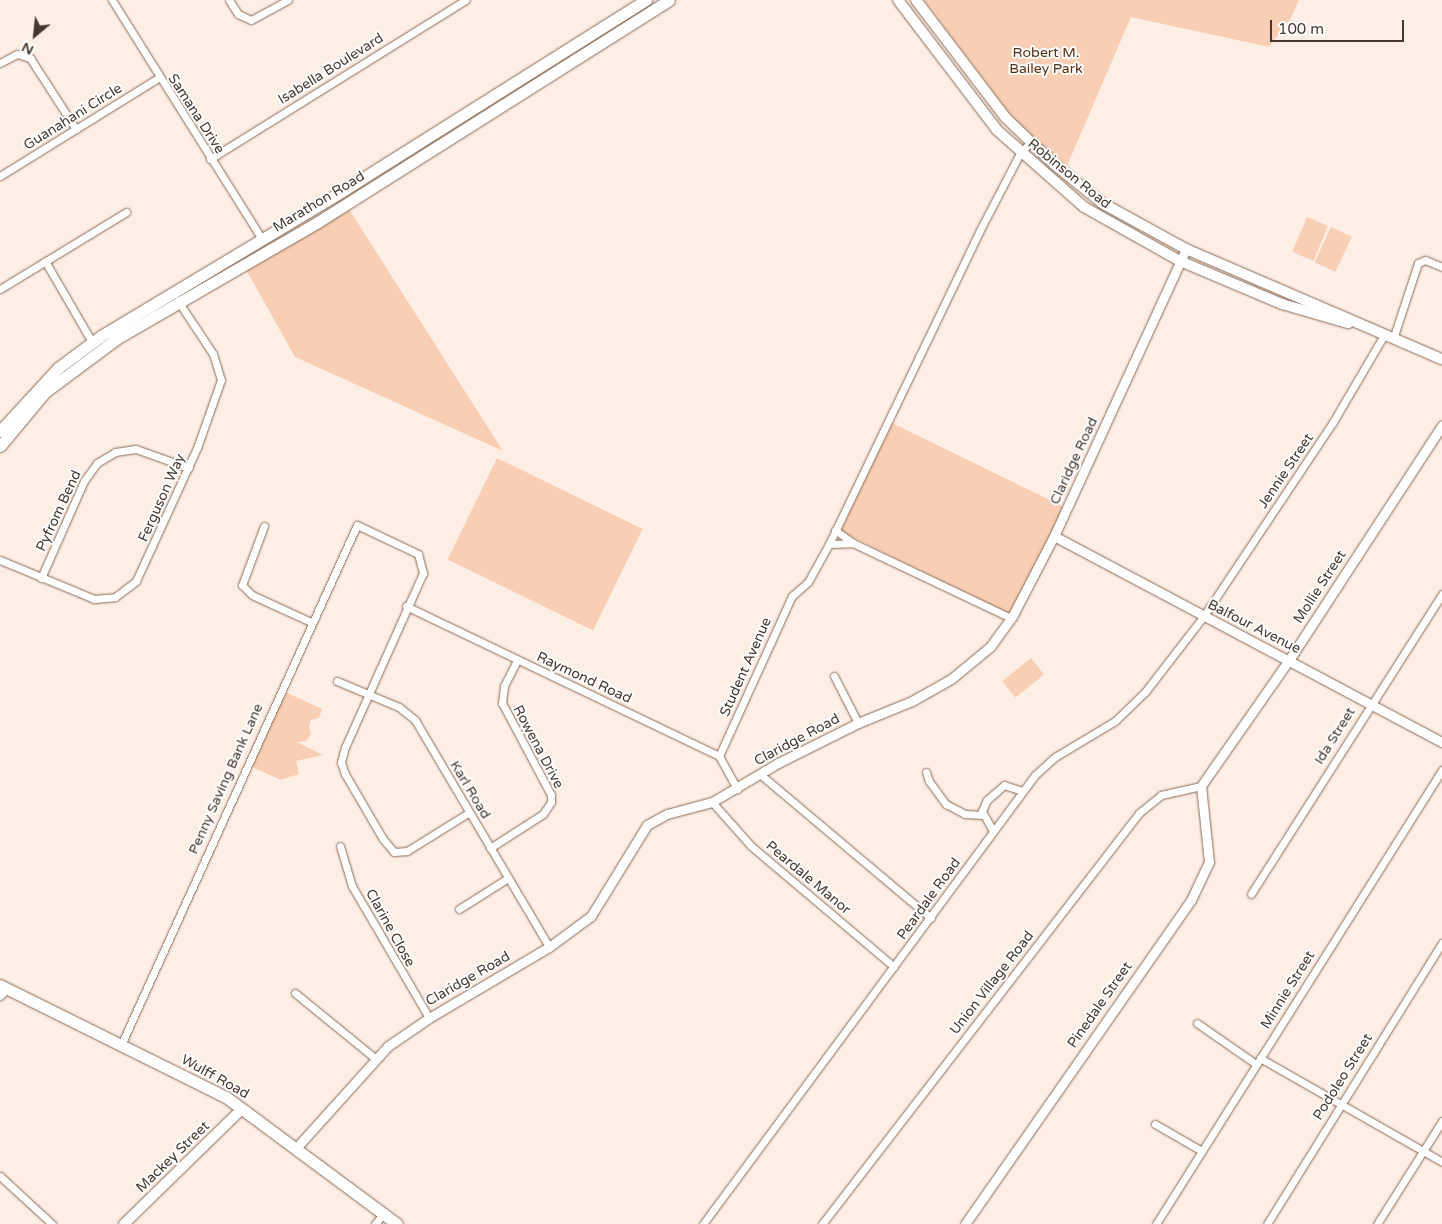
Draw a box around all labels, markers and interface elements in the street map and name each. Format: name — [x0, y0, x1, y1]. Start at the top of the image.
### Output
north arrow — [10, 10, 60, 60]
scale bar — [1272, 10, 1406, 42]
text: 100 m — [1278, 20, 1324, 38]
street label: Isabella Boulevard — [275, 30, 387, 108]
text: N — [19, 39, 37, 59]
park label: Robert M. Bailey Park — [1009, 45, 1083, 78]
street label: Samana Drive — [164, 71, 228, 157]
street label: Guanahani Circle — [21, 80, 125, 154]
street label: Robinson Road — [1024, 135, 1114, 213]
street label: Marathon Road — [270, 168, 368, 236]
street label: Claridge Road — [1046, 415, 1102, 507]
street label: Jennie Street — [1255, 430, 1317, 512]
street label: Ferguson Way — [135, 451, 189, 545]
street label: Pyfrom Bend — [33, 468, 85, 554]
street label: Mollie Street — [1290, 547, 1350, 627]
street label: Balfour Avenue — [1205, 596, 1303, 658]
street label: Student Avenue — [717, 615, 775, 719]
street label: Raymond Road — [534, 649, 634, 707]
street label: Penny Saving Bank Lane — [185, 701, 267, 857]
street label: Rowena Drive — [509, 703, 567, 791]
street label: Ida Street — [1311, 704, 1359, 768]
street label: Claridge Road — [751, 710, 843, 770]
street label: Karl Road — [446, 758, 494, 822]
street label: Peardale Manor — [762, 838, 854, 918]
street label: Peardale Road — [894, 855, 964, 943]
street label: Clarine Close — [362, 886, 418, 970]
street label: Union Village Road — [946, 928, 1038, 1038]
street label: Claridge Road — [423, 948, 513, 1010]
street label: Minnie Street — [1257, 948, 1319, 1032]
street label: Pinedale Street — [1064, 959, 1136, 1051]
street label: Podoleo Street — [1310, 1031, 1376, 1123]
street label: Wulff Road — [178, 1051, 252, 1103]
street label: Mackey Street — [133, 1118, 213, 1196]

